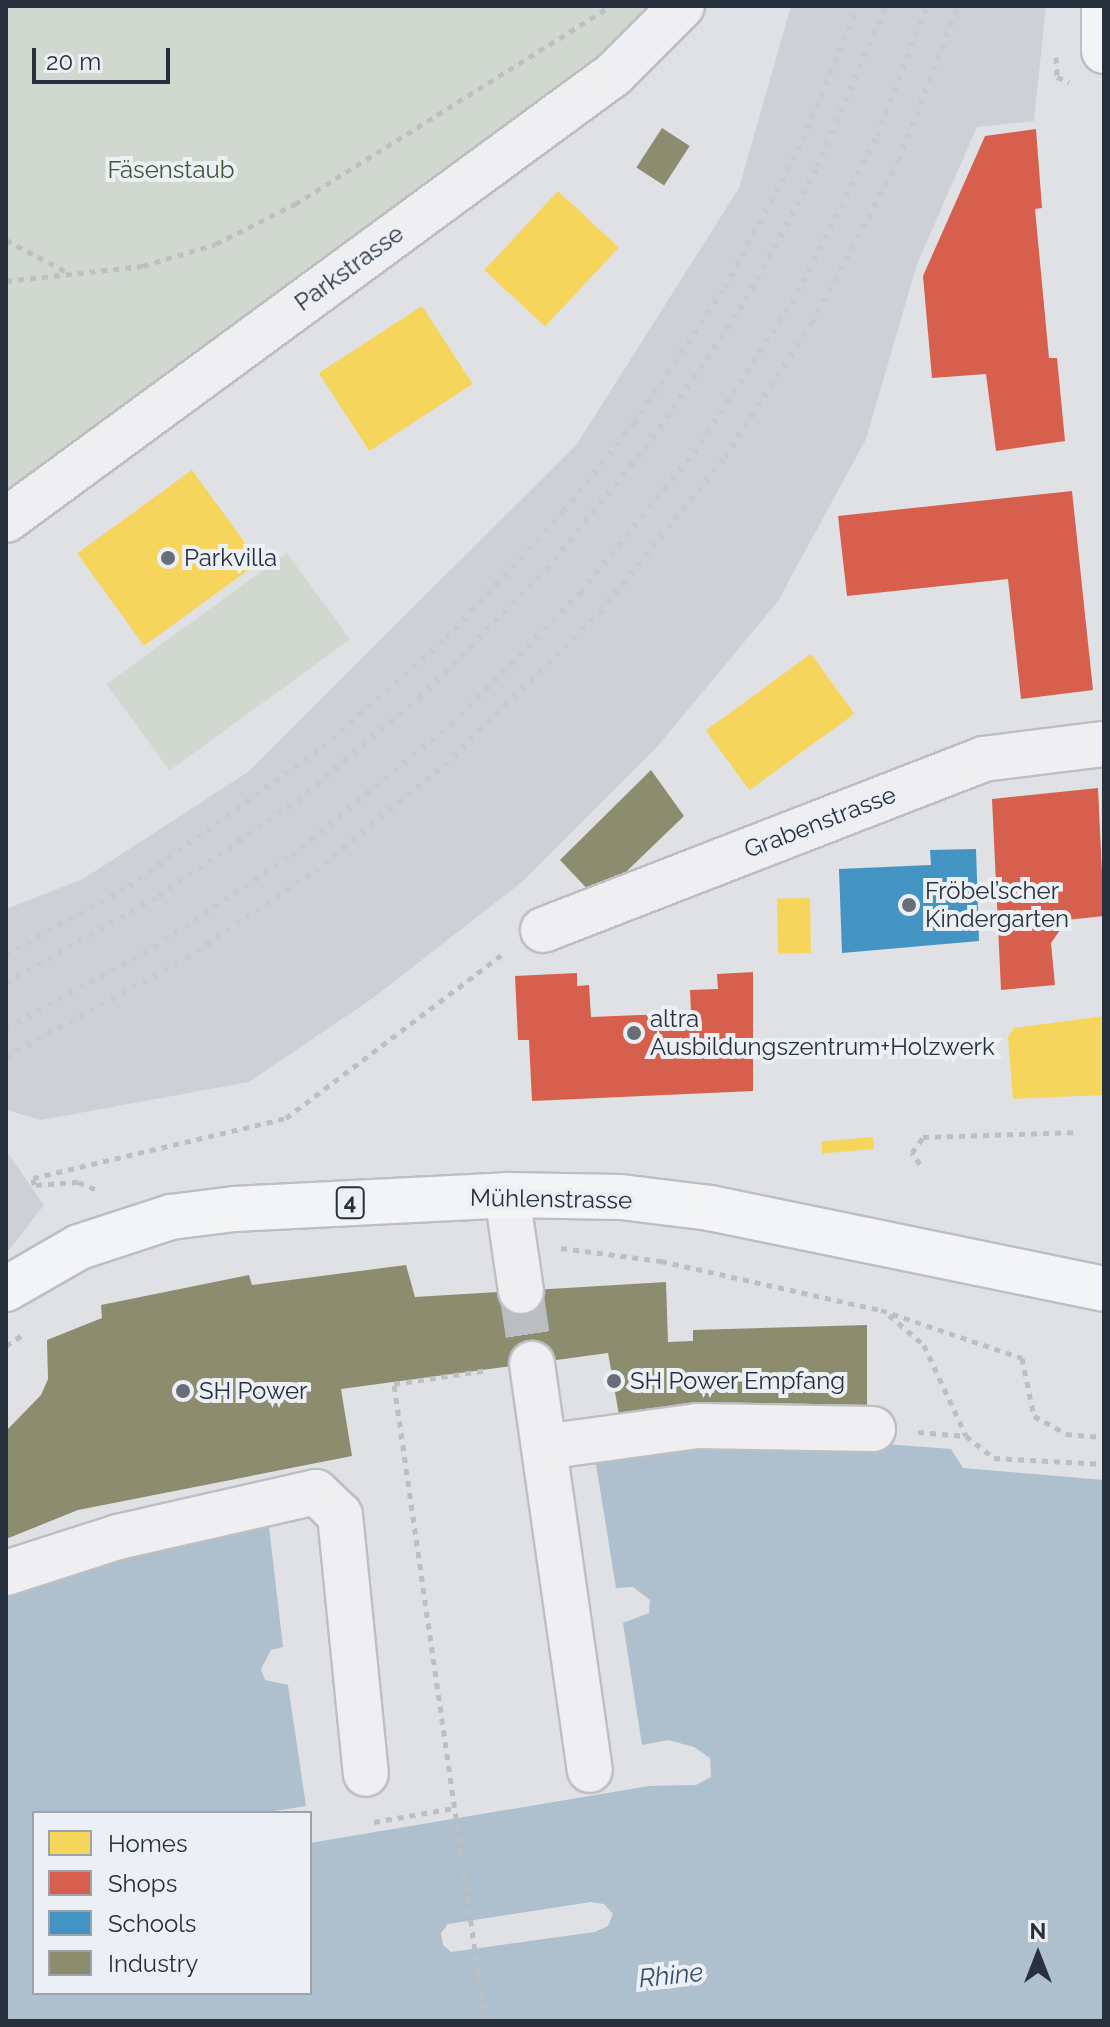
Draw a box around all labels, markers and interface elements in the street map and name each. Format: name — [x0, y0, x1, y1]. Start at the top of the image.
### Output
scale bar — [36, 32, 174, 82]
text: 20 m — [46, 47, 101, 76]
park label: Fäsenstaub — [107, 156, 235, 184]
street label: Parkstrasse — [289, 219, 409, 317]
place label: Parkvilla — [184, 544, 277, 572]
marker: Parkvilla — [159, 549, 177, 567]
street label: Grabenstrasse — [740, 780, 900, 864]
place label: Fröbel’scher Kindergarten — [925, 877, 1069, 933]
marker: Fröbel’scher Kindergarten — [900, 896, 918, 914]
place label: altra Ausbildungszentrum+Holzwerk — [650, 1005, 995, 1061]
marker: altra Ausbildungszentrum+Holzwerk — [625, 1024, 643, 1042]
street label: Mühlenstrasse — [470, 1183, 632, 1215]
road number: 4 — [334, 1185, 366, 1221]
place label: SH Power Empfang — [630, 1367, 846, 1395]
marker: SH Power Empfang — [605, 1372, 623, 1390]
place label: SH Power — [199, 1377, 308, 1405]
marker: SH Power — [174, 1382, 192, 1400]
legend — [32, 1811, 312, 1995]
text: Homes — [108, 1829, 188, 1858]
text: Shops — [108, 1869, 177, 1898]
text: Schools — [108, 1909, 196, 1938]
north arrow — [998, 1915, 1078, 1995]
text: N — [1030, 1918, 1046, 1944]
text: Industry — [108, 1949, 198, 1978]
water label: Rhine — [637, 1957, 705, 1995]

